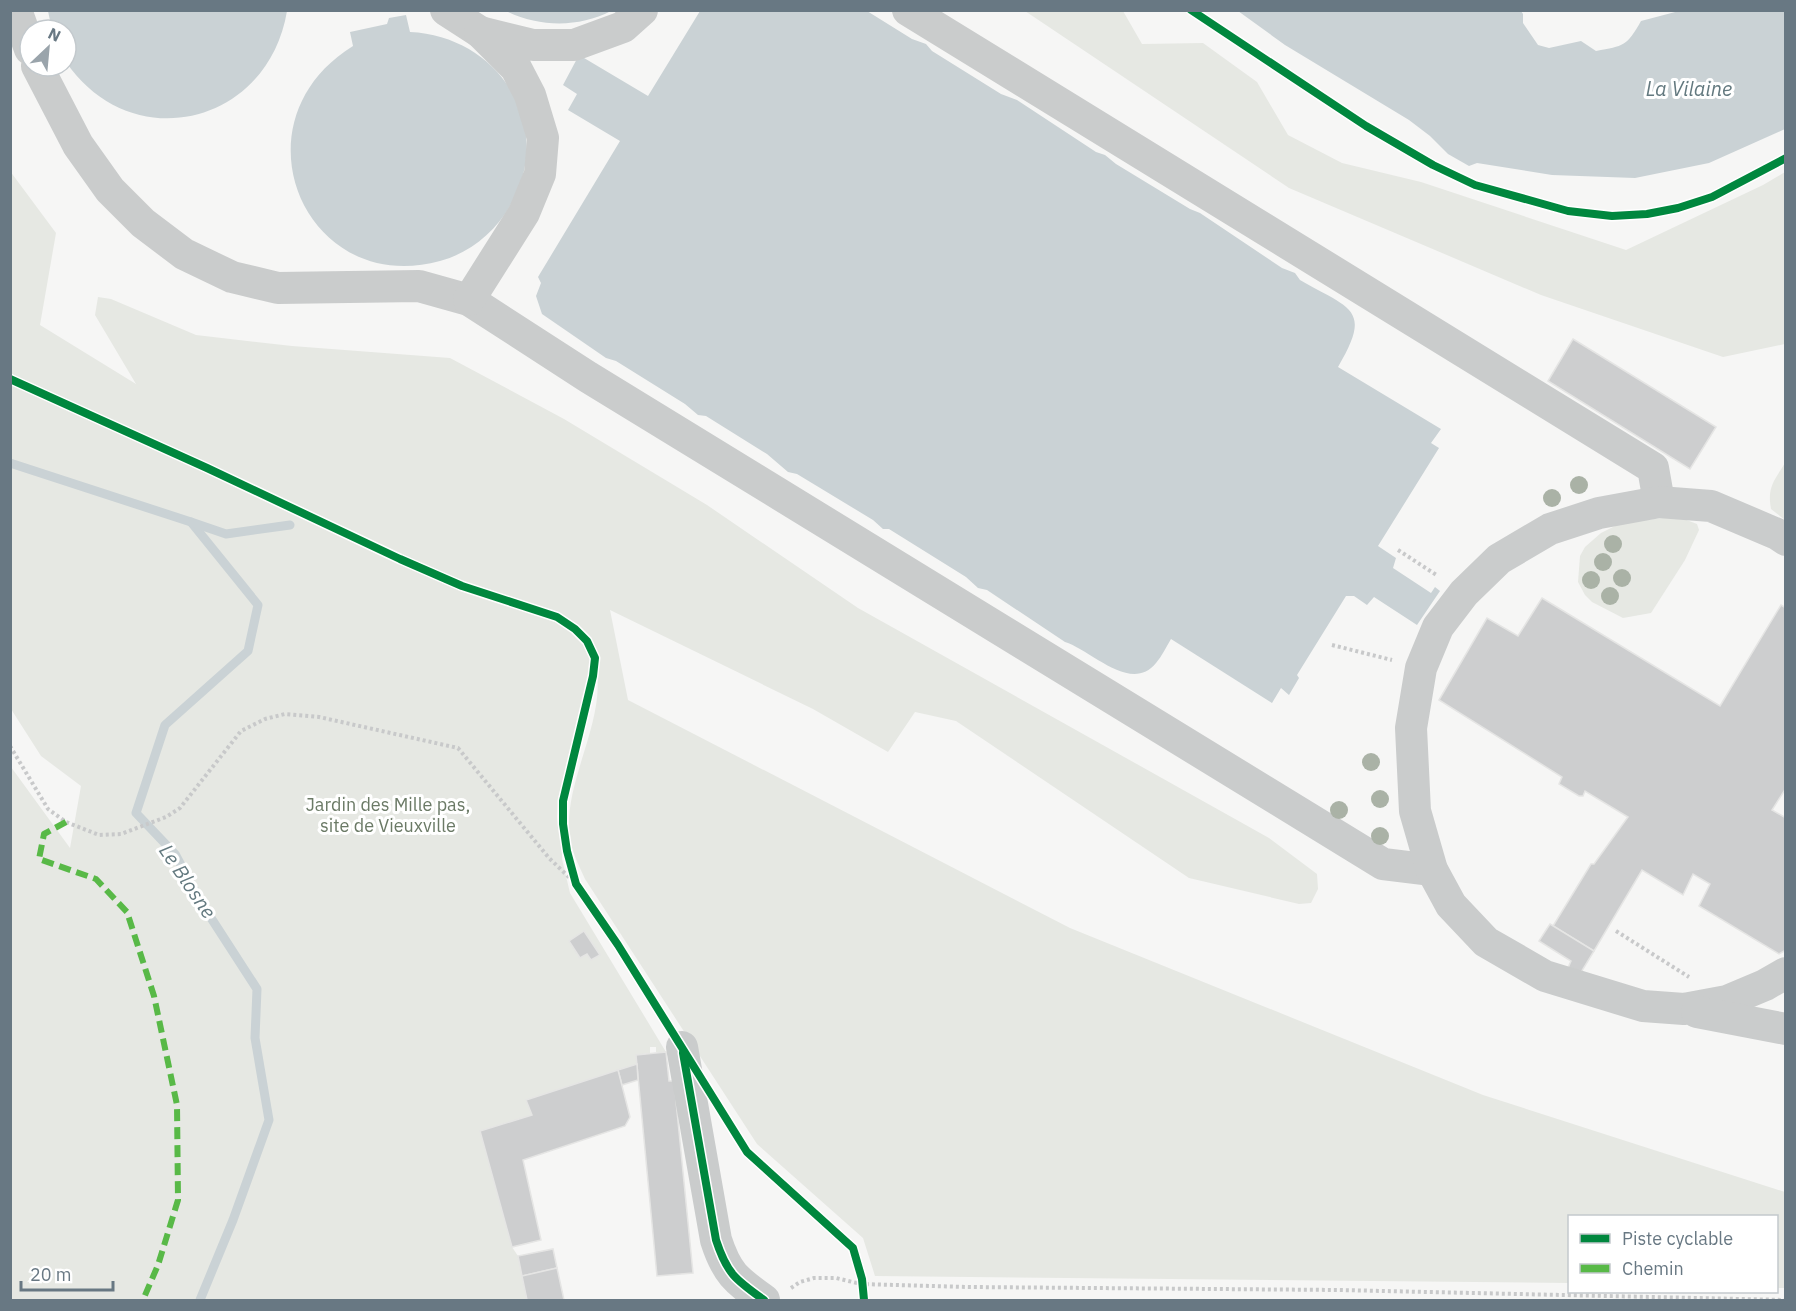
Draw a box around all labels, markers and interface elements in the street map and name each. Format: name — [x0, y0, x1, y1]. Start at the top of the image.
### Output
north arrow — [18, 18, 78, 78]
text: N — [45, 23, 64, 46]
water label: La Vilaine — [1646, 75, 1732, 102]
park label: Jardin des Mille pas, site de Vieuxville — [306, 793, 470, 837]
water label: Le Blosne — [153, 839, 223, 923]
legend — [1568, 1215, 1778, 1293]
text: Piste cyclable — [1622, 1227, 1733, 1250]
scale bar — [21, 1254, 112, 1292]
text: Chemin — [1622, 1257, 1684, 1280]
text: 20 m — [30, 1263, 72, 1286]

